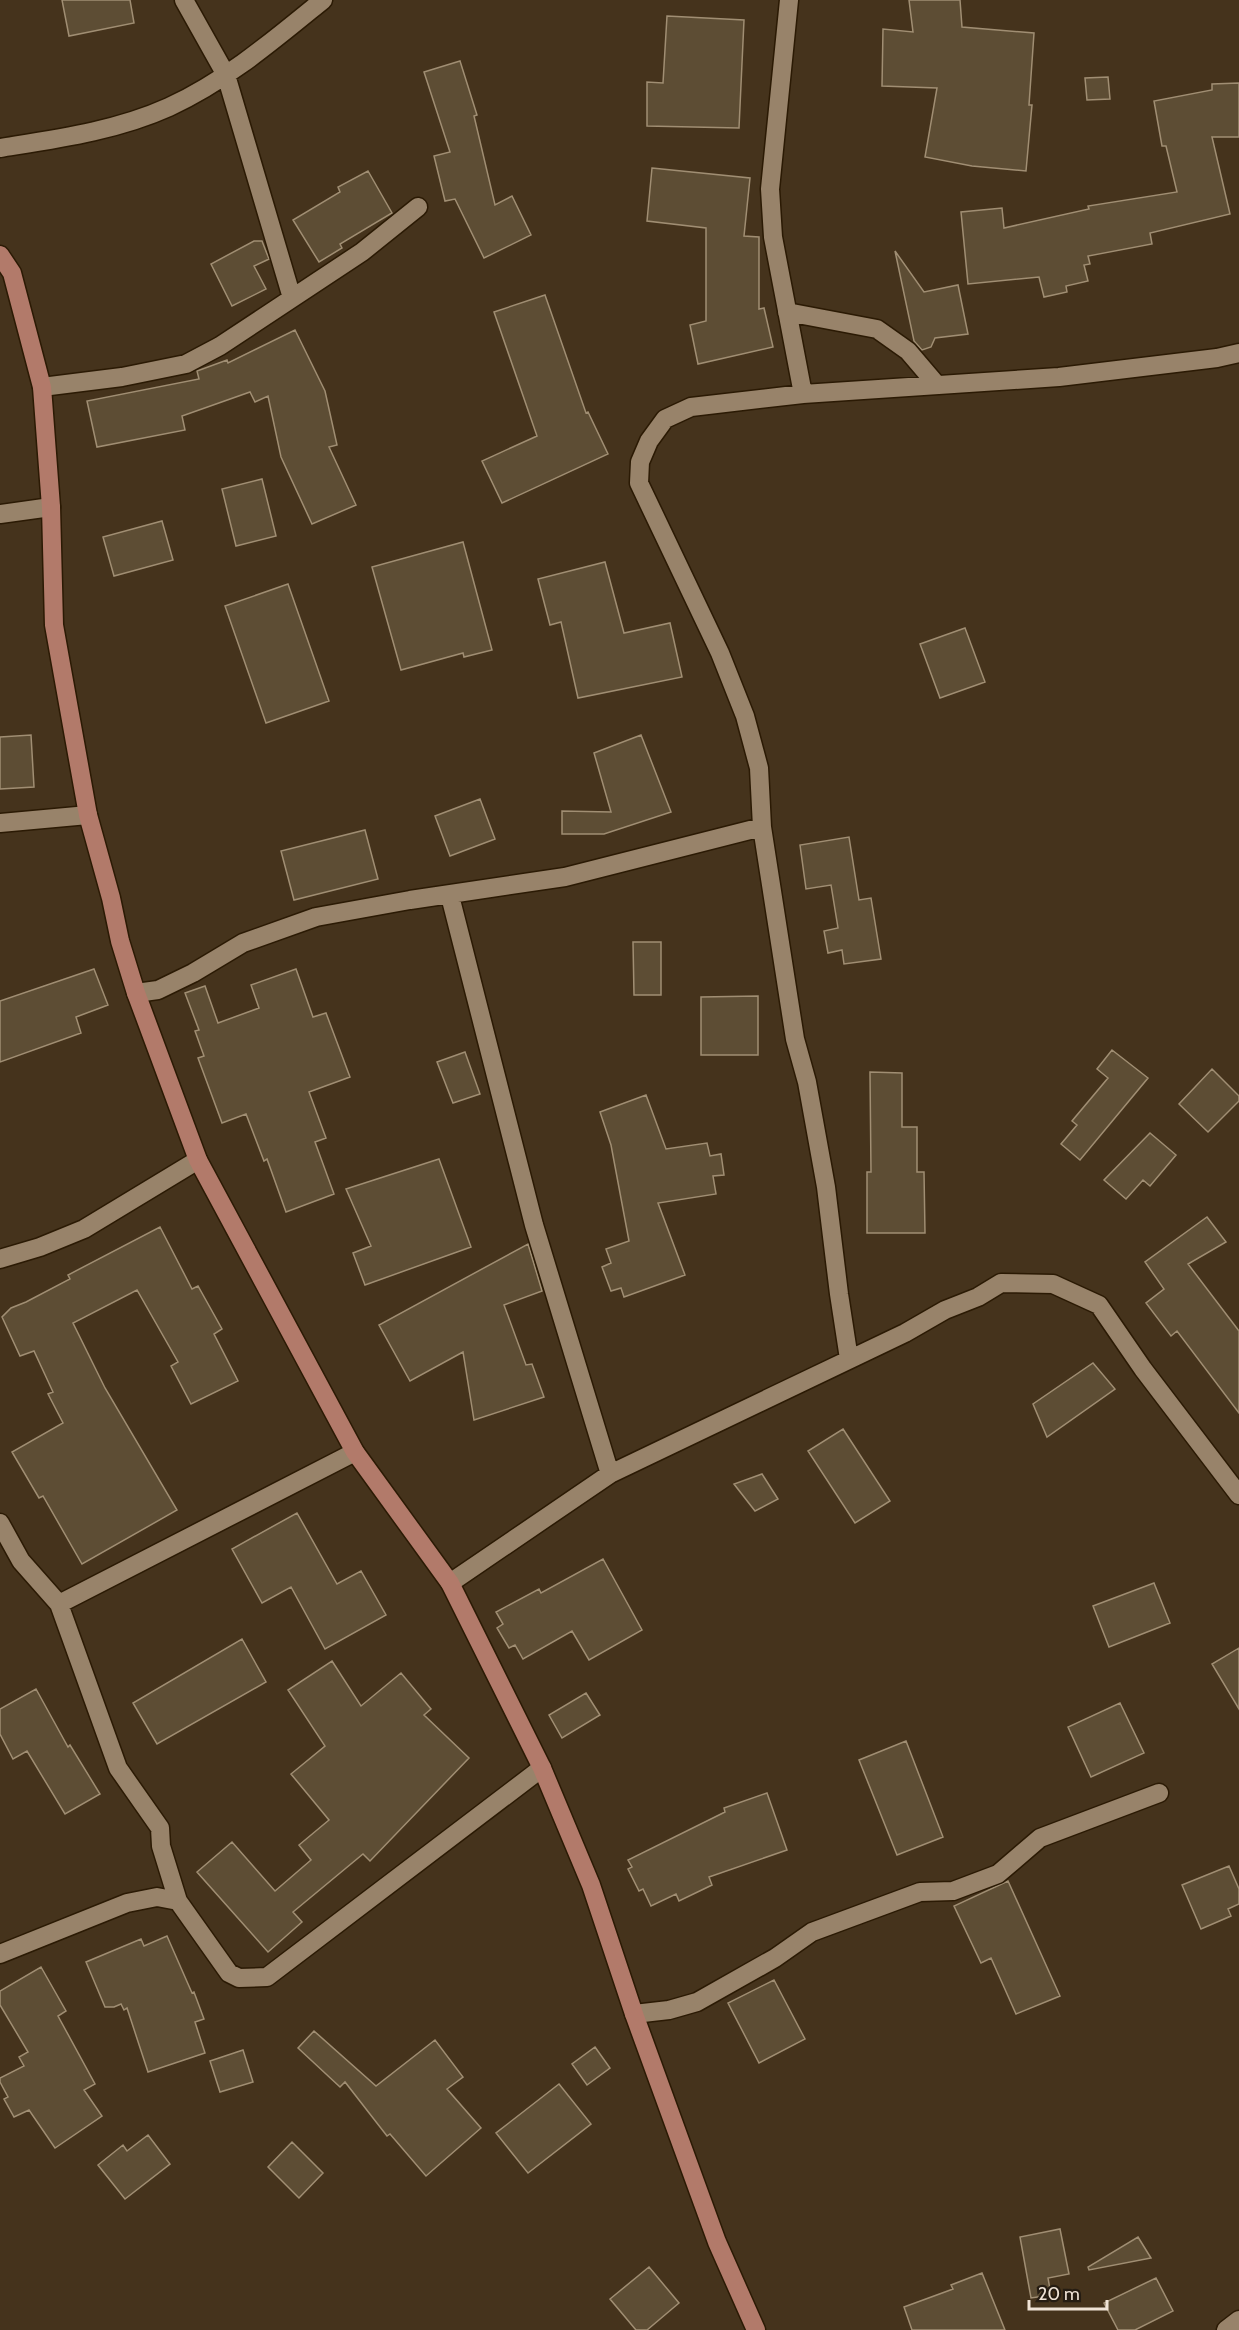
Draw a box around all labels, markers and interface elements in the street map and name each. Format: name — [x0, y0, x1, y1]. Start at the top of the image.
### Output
scale bar — [1029, 2273, 1107, 2311]
text: 20 m — [1038, 2283, 1080, 2305]

